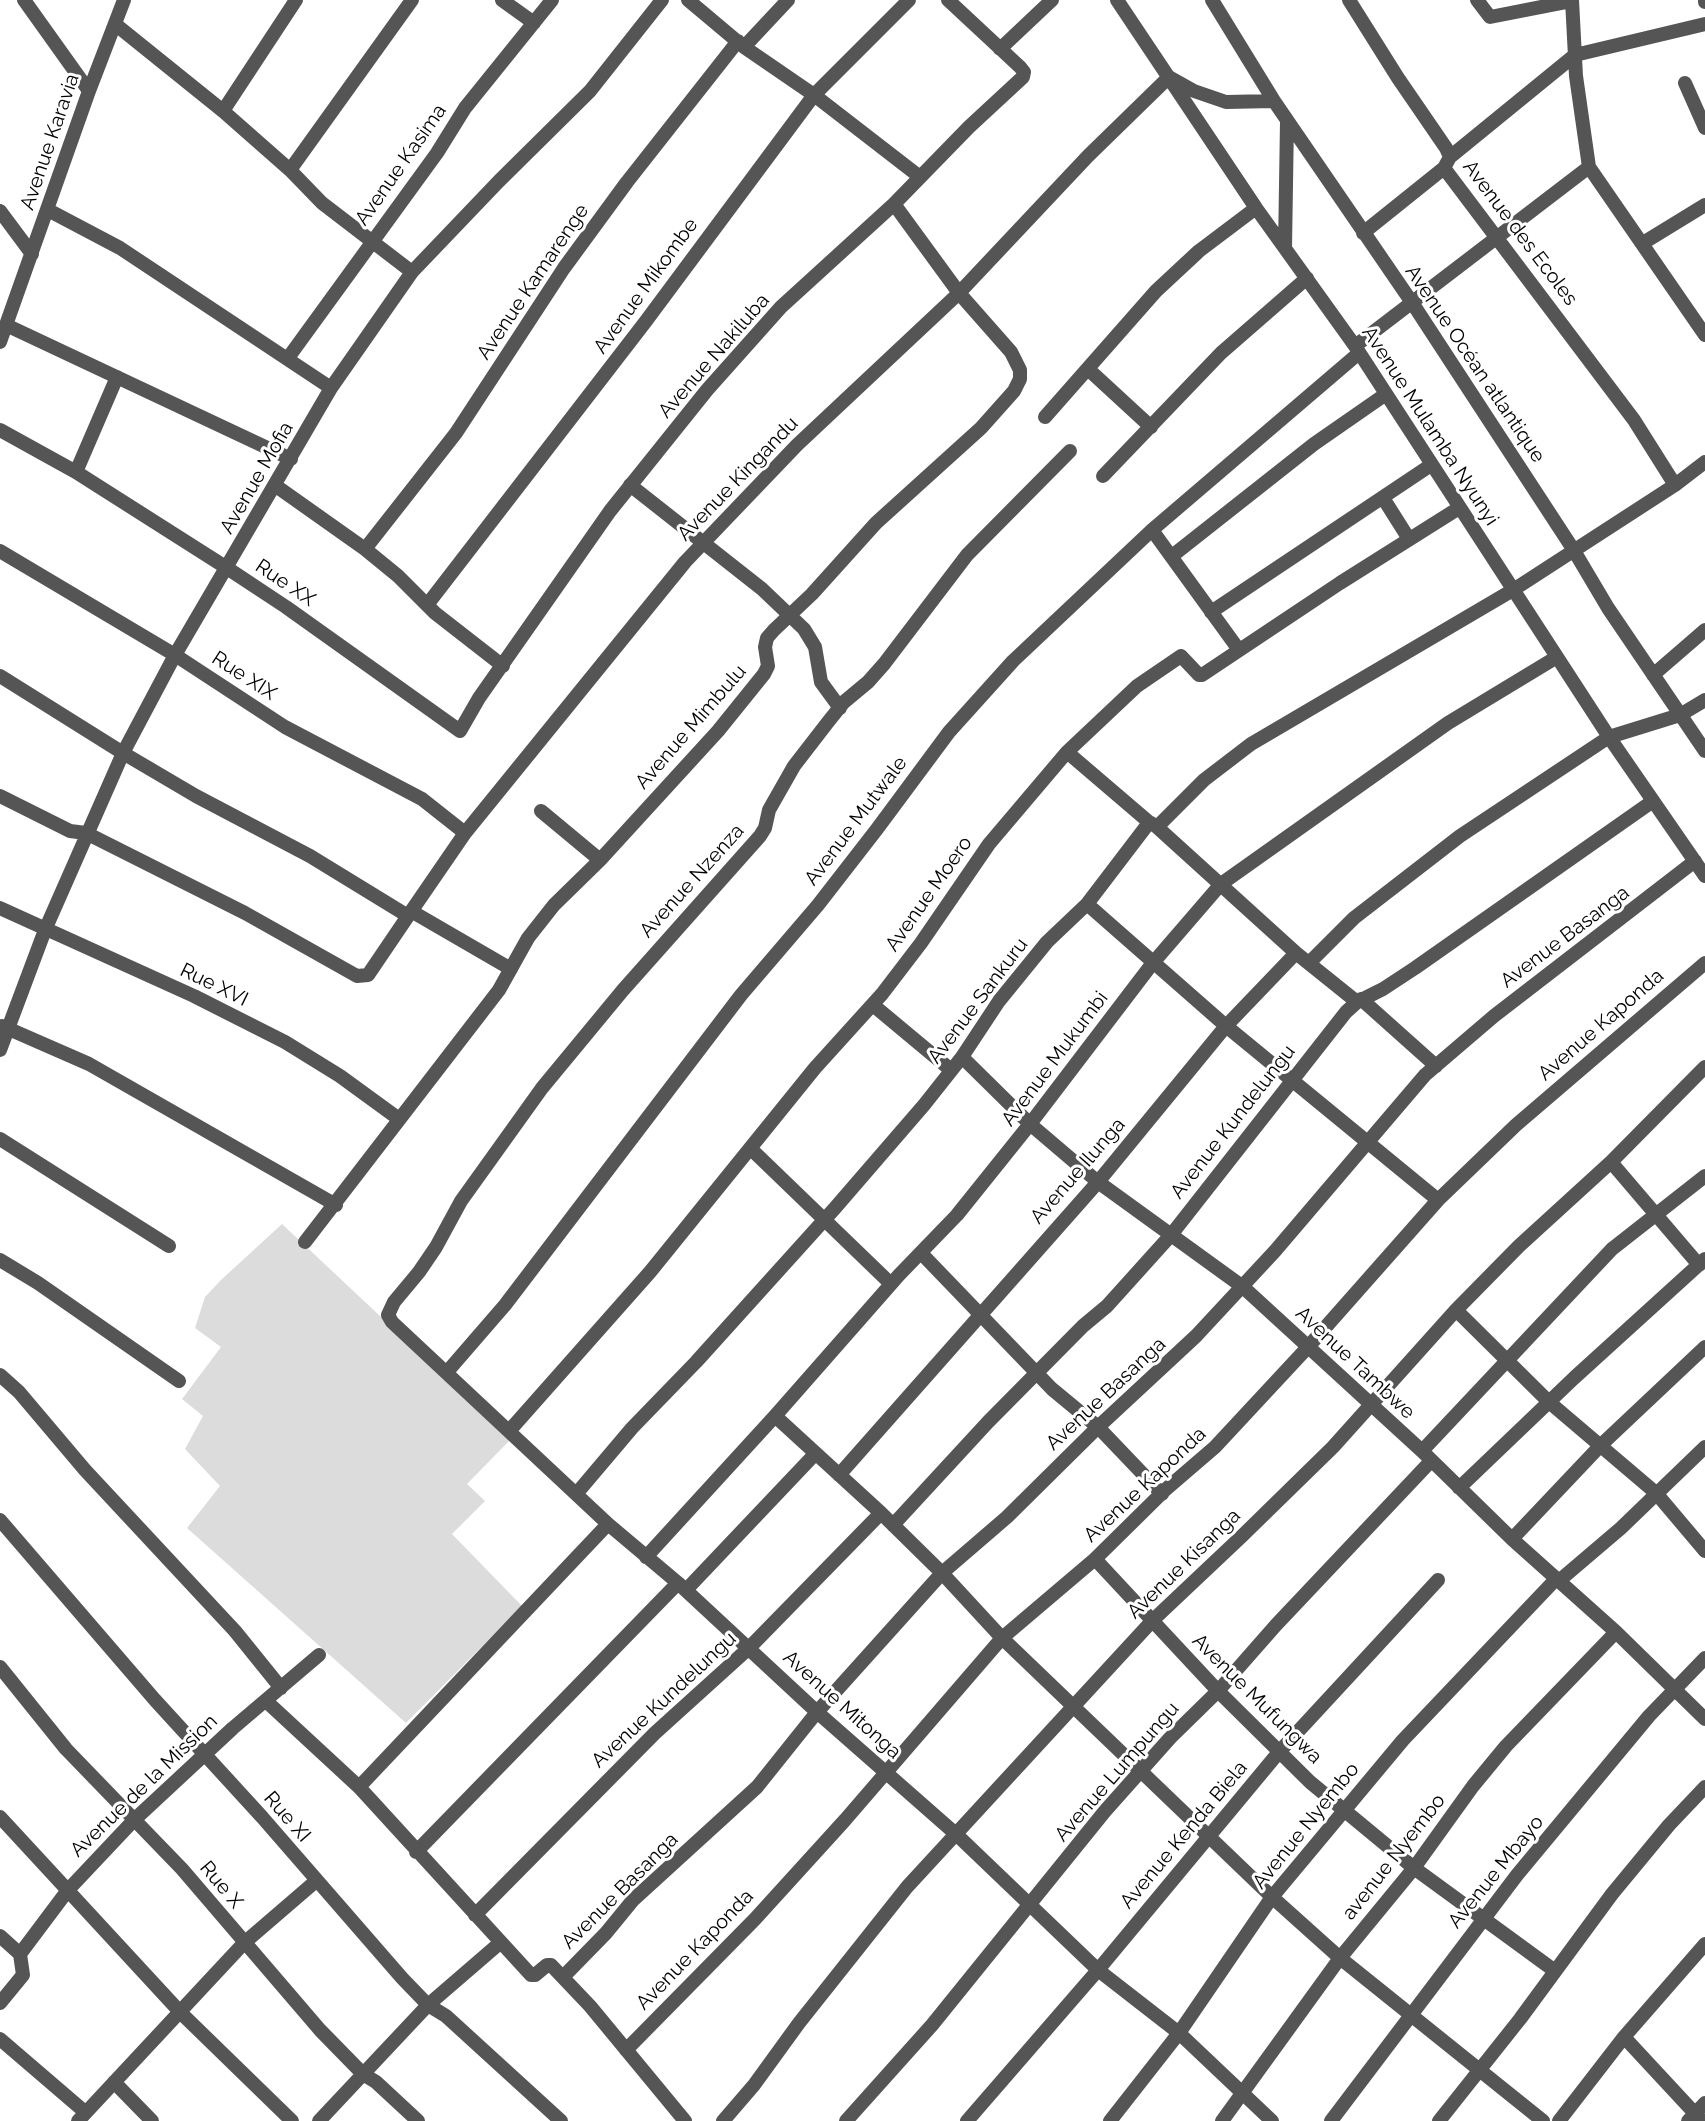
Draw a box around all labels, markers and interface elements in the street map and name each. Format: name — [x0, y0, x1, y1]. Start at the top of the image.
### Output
street label: Avenue Karavia — [15, 71, 85, 213]
street label: Avenue Kasima — [350, 100, 452, 230]
street label: Avenue des Ecoles — [1458, 156, 1582, 310]
street label: Avenue Kamarenge — [472, 200, 594, 364]
street label: Avenue Mikombe — [589, 214, 703, 358]
street label: Avenue Océan atlantique — [1400, 261, 1550, 467]
street label: Avenue Nakiluba — [653, 289, 775, 423]
street label: Avenue Mulamba Nyunyi — [1357, 322, 1503, 530]
street label: Avenue Kingandu — [673, 412, 803, 546]
street label: Avenue Mofia — [215, 418, 299, 538]
street label: Rue XX — [251, 554, 319, 612]
street label: Rue XIX — [207, 646, 281, 706]
street label: Avenue Mimbulu — [630, 660, 752, 794]
street label: Avenue Mutwale — [800, 752, 912, 890]
street label: Avenue Nzenza — [635, 819, 749, 943]
street label: Avenue Moero — [880, 832, 978, 956]
street label: Avenue Basanga — [1496, 881, 1634, 993]
street label: Avenue Sankuru — [923, 933, 1033, 1069]
street label: Rue XVI — [176, 958, 252, 1012]
street label: Avenue Kaponda — [1533, 964, 1669, 1086]
street label: Avenue Mukumbi — [997, 987, 1113, 1131]
street label: Avenue Kundelungu — [1165, 1040, 1301, 1204]
street label: Avenue Ilunga — [1025, 1113, 1131, 1229]
street label: Avenue Tambwe — [1290, 1302, 1420, 1424]
street label: Avenue Basanga — [1041, 1332, 1171, 1456]
street label: Avenue Kaponda — [1079, 1422, 1211, 1548]
street label: Avenue Kisanga — [1122, 1504, 1246, 1624]
street label: Avenue Kundelungu — [587, 1627, 741, 1773]
street label: Avenue Mufungwa — [1187, 1629, 1327, 1769]
street label: Avenue Mitonga — [778, 1646, 906, 1764]
street label: Avenue Lumpungu — [1050, 1697, 1184, 1847]
street label: Avenue de la Mission — [65, 1710, 223, 1862]
street label: Avenue Kenda Biela — [1115, 1756, 1253, 1914]
street label: Avenue Nyembo — [1248, 1758, 1364, 1894]
street label: Rue XI — [259, 1787, 315, 1847]
street label: avenue Nyembo — [1337, 1789, 1451, 1925]
street label: Avenue Mbayo — [1443, 1811, 1549, 1933]
street label: Avenue Basanga — [557, 1828, 683, 1954]
street label: Rue X — [194, 1857, 248, 1913]
street label: Avenue Kaponda — [631, 1885, 759, 2015]

